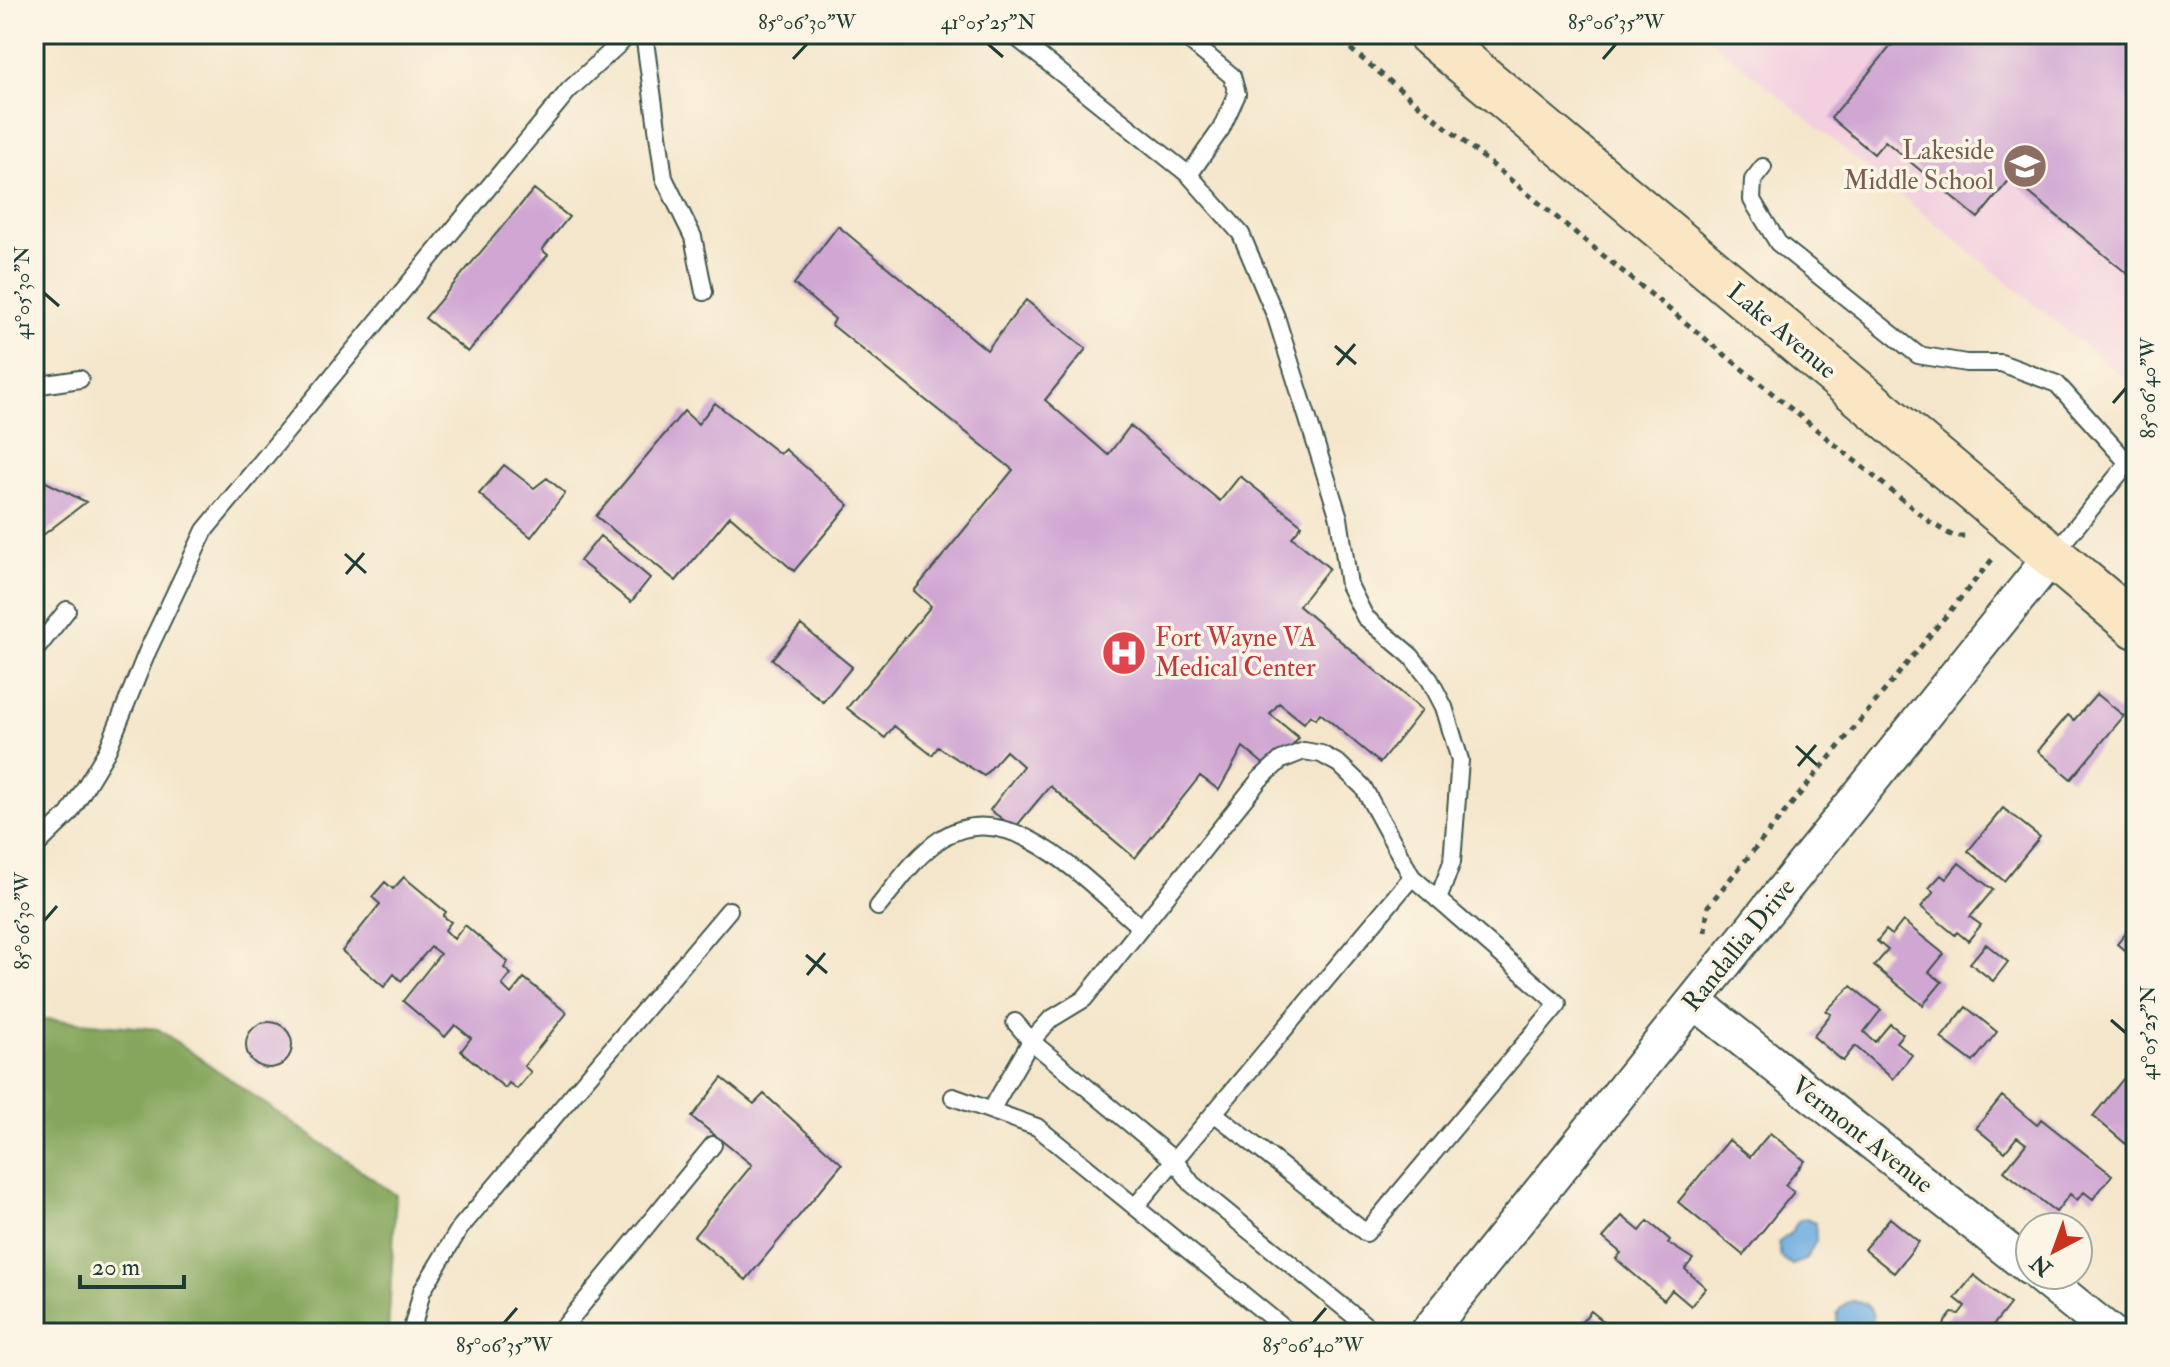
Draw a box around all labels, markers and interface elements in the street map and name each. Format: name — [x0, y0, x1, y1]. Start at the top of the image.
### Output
text: 85°06'30"W — [758, 10, 856, 35]
text: 41°05'25"N — [941, 10, 1035, 35]
text: 85°06'35"W — [1568, 10, 1665, 35]
place label: Lakeside Middle School — [1843, 135, 1994, 197]
school or university icon: Lakeside Middle School — [2001, 142, 2049, 190]
text: 41°05'30"N — [10, 246, 35, 340]
street label: Lake Avenue — [1721, 276, 1843, 386]
text: 85°06'40"W — [2136, 337, 2161, 438]
place label: Fort Wayne VA Medical Center — [1155, 622, 1317, 684]
hospital icon: Fort Wayne VA Medical Center — [1100, 629, 1148, 677]
text: 85°06'30"W — [10, 872, 35, 970]
street label: Randallia Drive — [1676, 872, 1803, 1018]
text: 41°05'25"N — [2136, 986, 2161, 1080]
street label: Vermont Avenue — [1784, 1070, 1940, 1201]
north arrow — [2014, 1211, 2094, 1291]
scale bar — [80, 1239, 184, 1289]
text: N — [2025, 1248, 2059, 1283]
text: 20 m — [92, 1252, 141, 1283]
text: 85°06'35"W — [456, 1333, 553, 1358]
text: 85°06'40"W — [1263, 1333, 1364, 1358]

